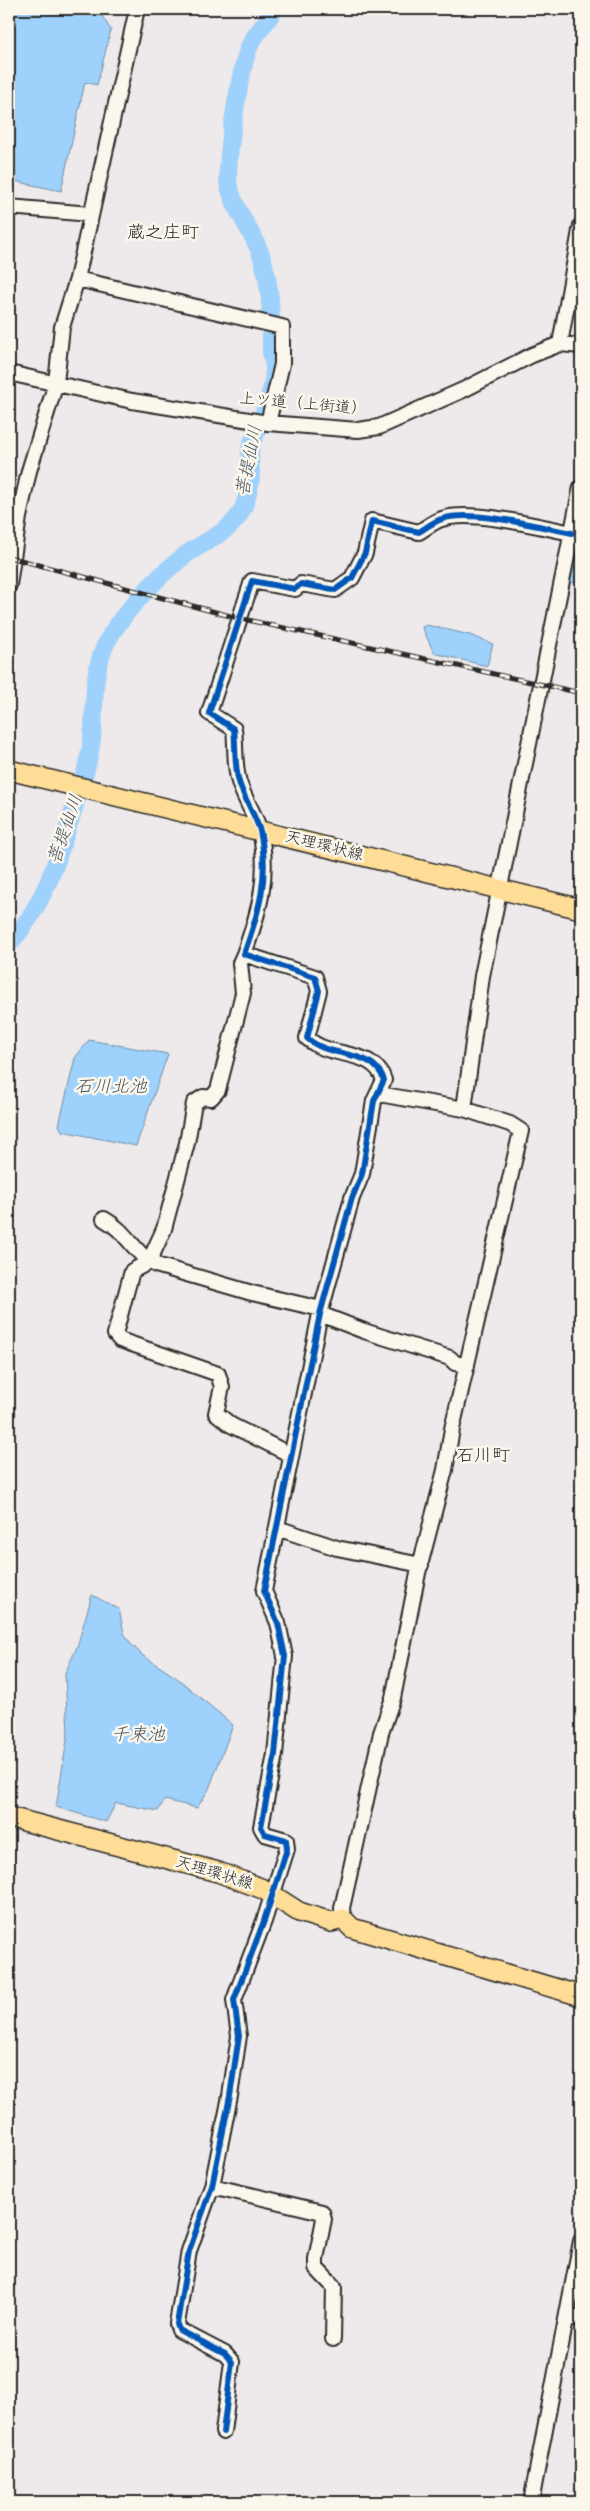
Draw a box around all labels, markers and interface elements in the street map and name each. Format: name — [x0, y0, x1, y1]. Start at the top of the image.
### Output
district label: 蔵之庄町 — [127, 222, 199, 247]
street label: 上ツ道（上街道） — [238, 388, 368, 422]
water label: 菩提仙川 — [232, 423, 270, 499]
water label: 菩提仙川 — [43, 792, 91, 868]
street label: 天理環状線 — [282, 826, 366, 868]
water label: 石川北池 — [75, 1076, 148, 1101]
district label: 石川町 — [456, 1445, 510, 1470]
water label: 千束池 — [111, 1724, 166, 1749]
street label: 天理環状線 — [172, 1851, 256, 1897]

